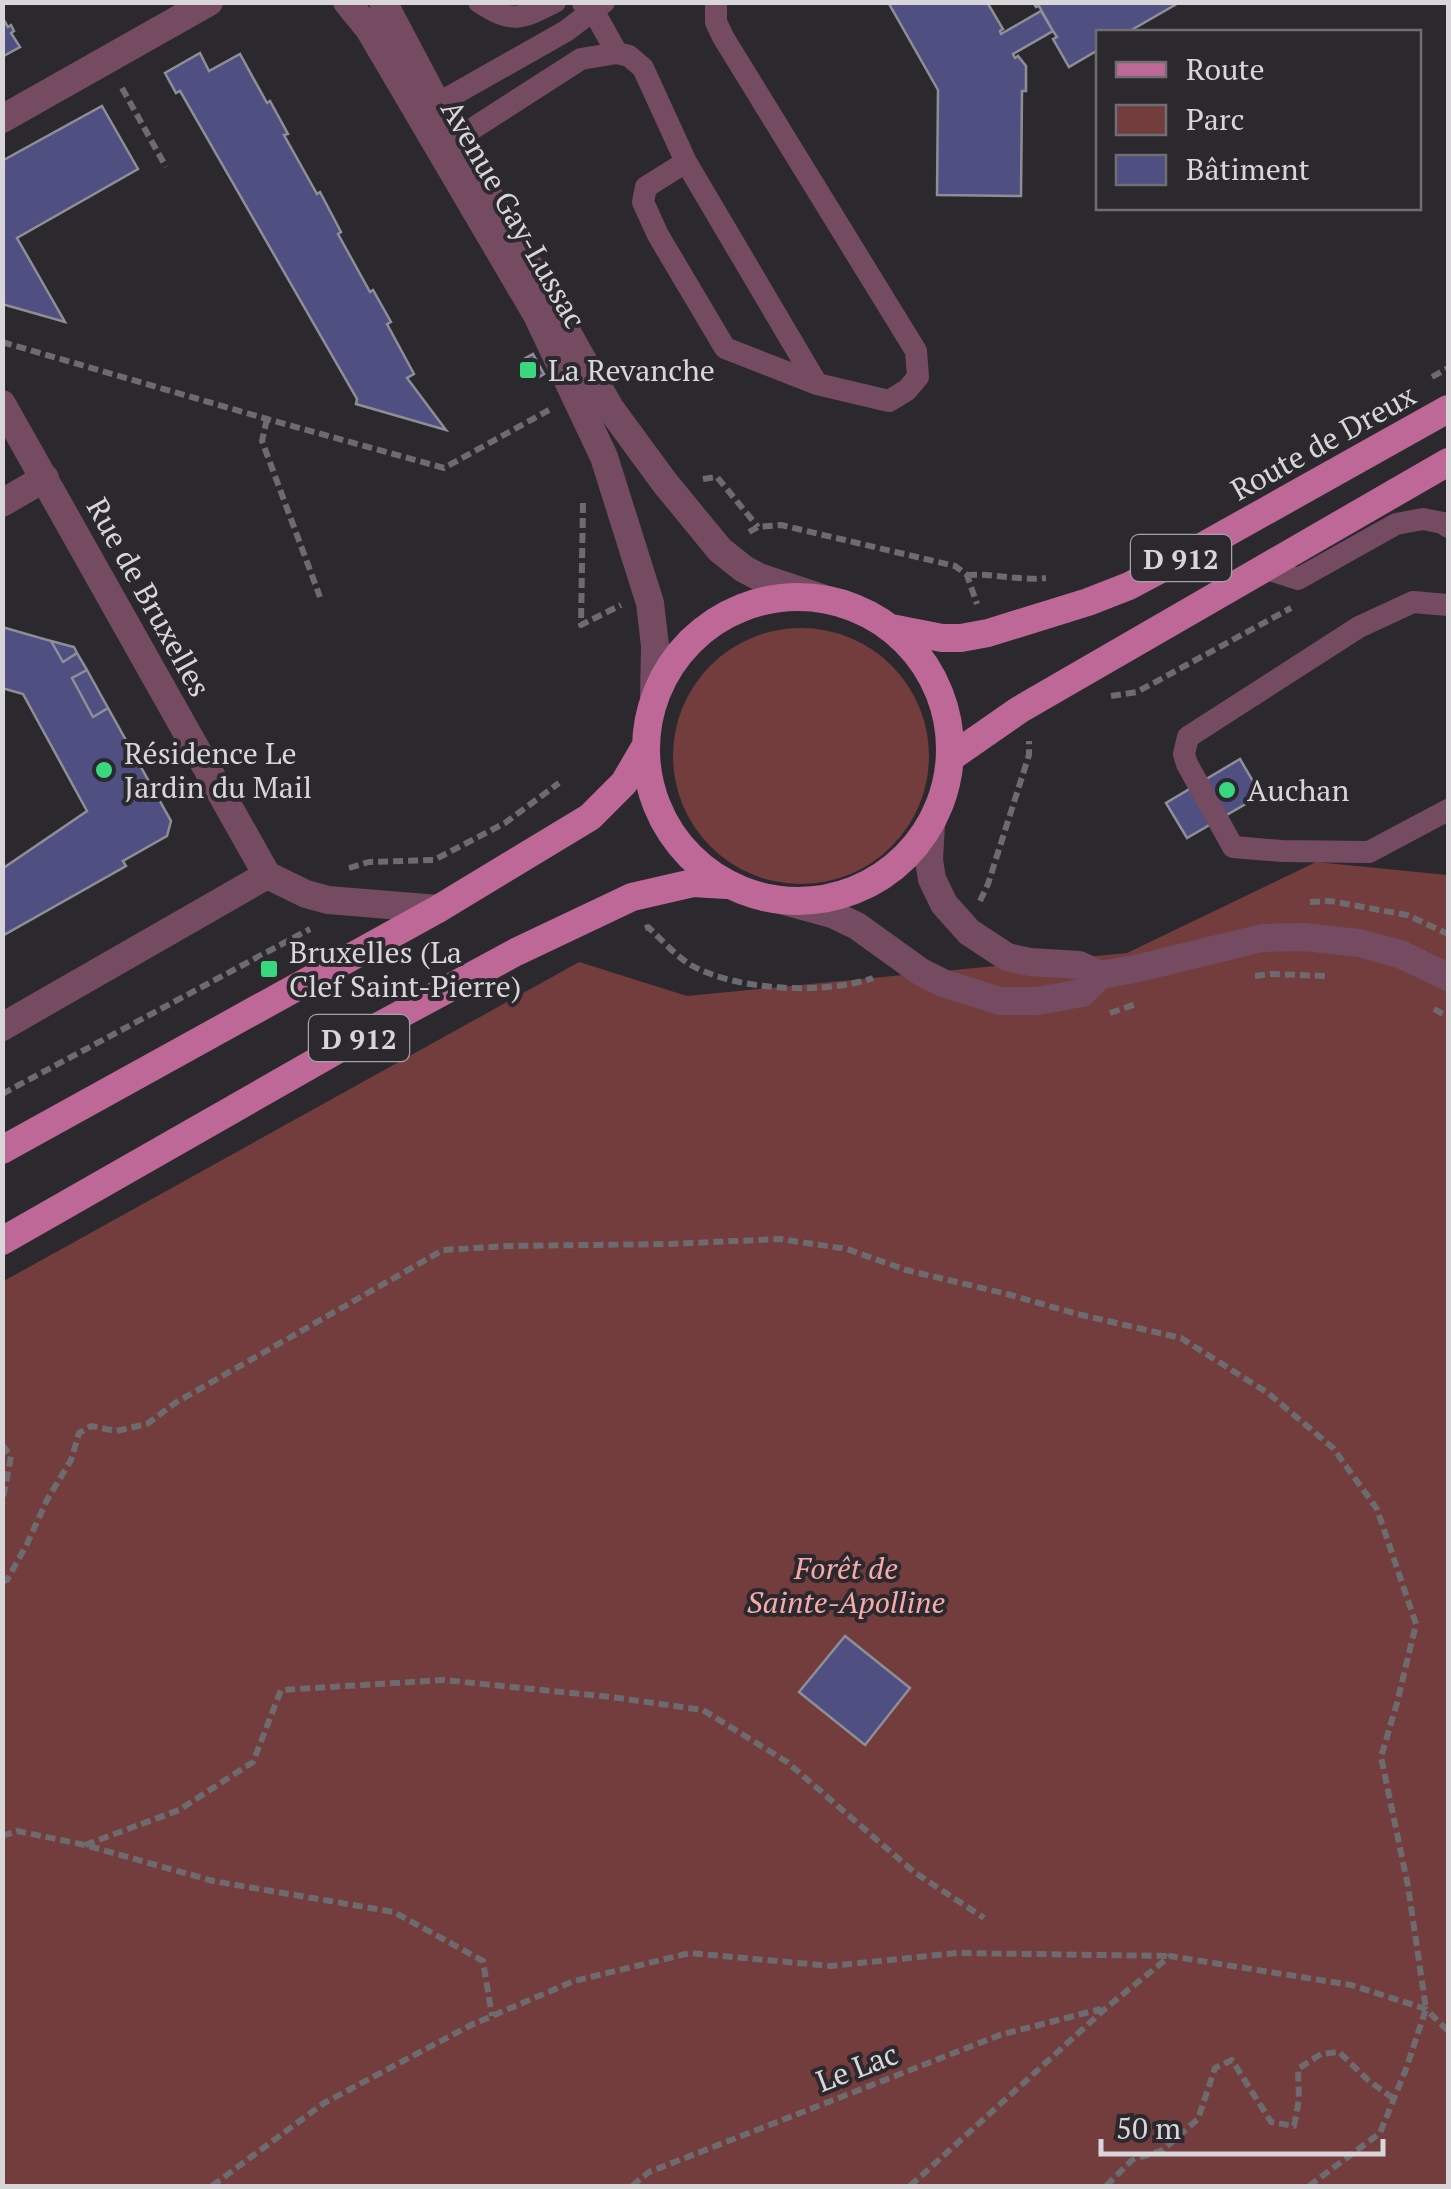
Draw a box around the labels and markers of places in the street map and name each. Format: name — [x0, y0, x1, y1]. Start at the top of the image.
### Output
place label: La Revanche — [548, 350, 715, 390]
marker: La Revanche — [517, 359, 539, 381]
place label: Résidence Le Jardin du Mail — [124, 733, 312, 807]
marker: Résidence Le Jardin du Mail — [93, 759, 115, 781]
place label: Auchan — [1247, 770, 1349, 810]
marker: Auchan — [1216, 779, 1238, 801]
place label: Bruxelles (La Clef Saint-Pierre) — [289, 932, 521, 1006]
marker: Bruxelles (La Clef Saint-Pierre) — [258, 958, 280, 980]

